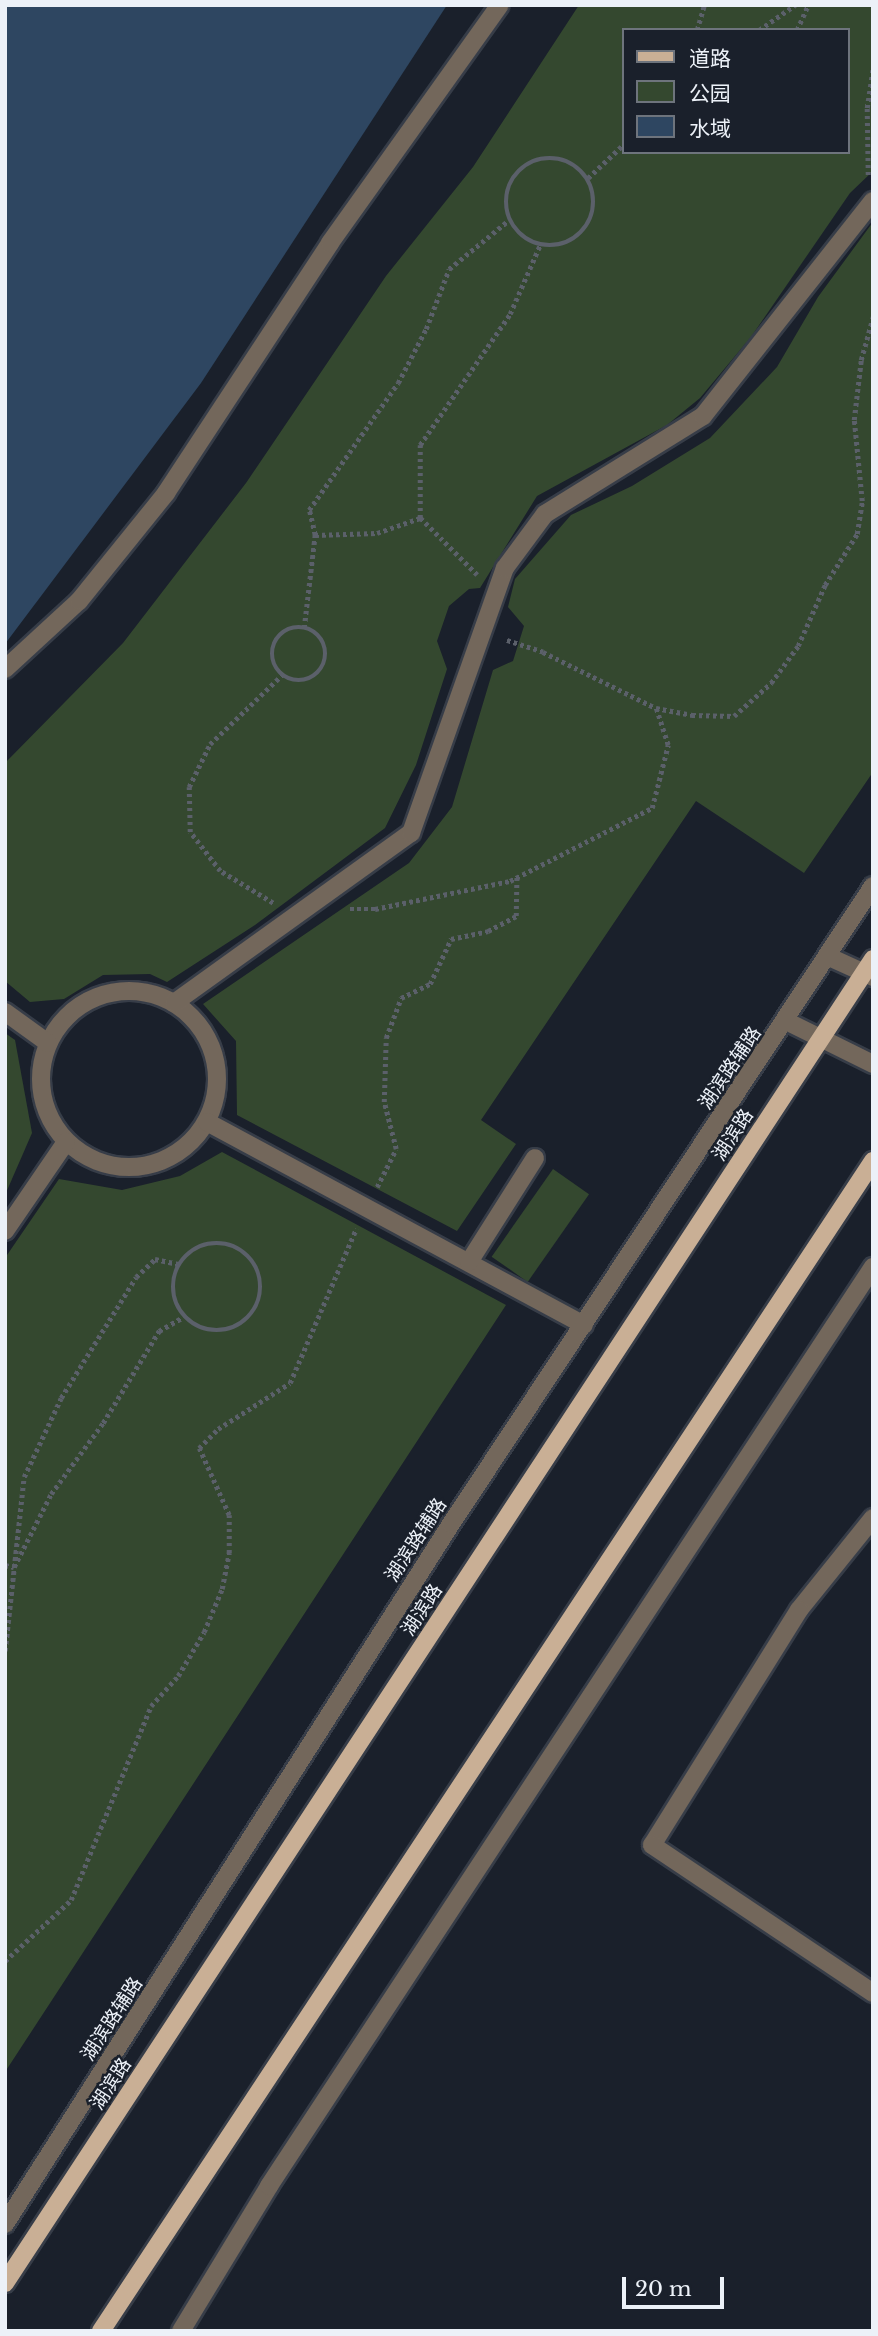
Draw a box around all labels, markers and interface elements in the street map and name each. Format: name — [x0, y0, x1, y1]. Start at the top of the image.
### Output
legend — [622, 28, 850, 154]
text: 道路 — [689, 46, 731, 72]
text: 公园 — [689, 81, 731, 107]
text: 水域 — [689, 116, 731, 142]
street label: 湖滨路辅路 — [694, 1022, 766, 1114]
street label: 湖滨路 — [708, 1105, 758, 1165]
street label: 湖滨路辅路 — [381, 1494, 451, 1586]
street label: 湖滨路 — [397, 1580, 447, 1640]
street label: 湖滨路辅路 — [77, 1973, 147, 2065]
street label: 湖滨路 — [86, 2054, 136, 2114]
scale bar — [626, 2262, 728, 2306]
text: 20 m — [635, 2276, 692, 2302]

